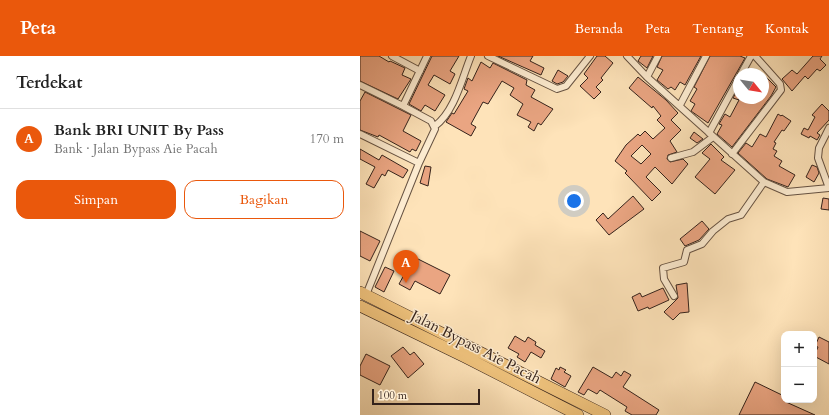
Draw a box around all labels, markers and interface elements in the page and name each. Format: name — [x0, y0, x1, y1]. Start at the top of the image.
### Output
text: Peta — [20, 15, 56, 41]
text: Beranda — [575, 19, 623, 38]
text: Peta — [645, 19, 670, 38]
text: Tentang — [692, 19, 743, 38]
text: Kontak — [765, 19, 809, 38]
north arrow — [733, 68, 769, 104]
text: Terdekat — [16, 71, 82, 94]
text: Bank BRI UNIT By Pass — [54, 120, 224, 140]
text: A — [24, 130, 34, 148]
text: 170 m — [310, 130, 344, 148]
text: Bank · Jalan Bypass Aie Pacah — [54, 140, 218, 158]
button: Simpan — [16, 180, 176, 219]
button: Bagikan — [184, 180, 344, 219]
your location — [564, 191, 584, 211]
pin: A — [393, 250, 419, 283]
street label: Jalan Bypass Aie Pacah — [406, 305, 545, 389]
map controls — [781, 331, 817, 403]
button: + — [781, 331, 817, 367]
button: − — [781, 367, 817, 403]
scale bar — [372, 387, 480, 406]
text: 100 m — [378, 388, 407, 403]

